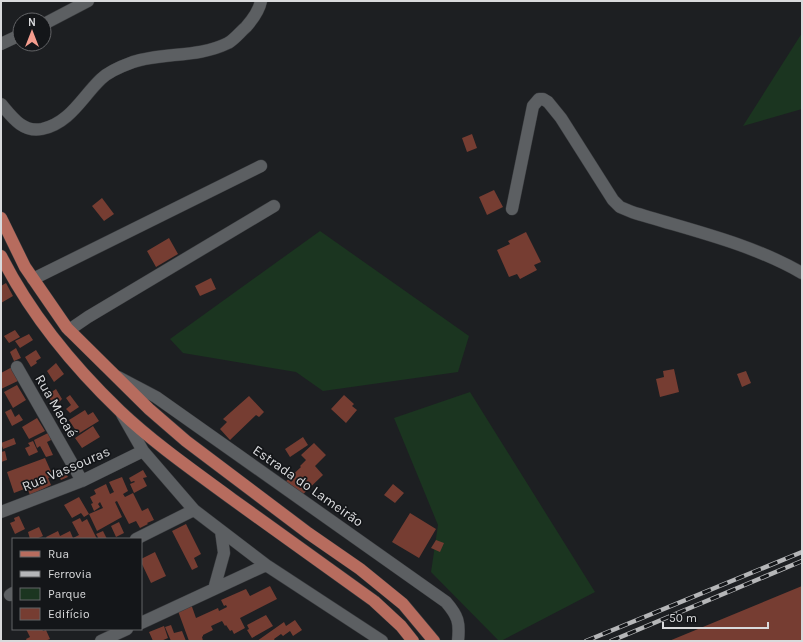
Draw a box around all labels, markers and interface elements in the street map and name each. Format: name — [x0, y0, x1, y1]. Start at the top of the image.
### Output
north arrow — [12, 12, 52, 52]
text: N — [28, 16, 36, 29]
street label: Rua Macaé — [31, 372, 81, 440]
street label: Estrada do Lameirão — [249, 441, 367, 531]
street label: Rua Vassouras — [19, 443, 113, 495]
legend — [12, 538, 142, 630]
text: Rua — [48, 547, 69, 561]
text: Ferrovia — [48, 567, 92, 581]
text: Parque — [48, 587, 86, 601]
scale bar — [663, 604, 768, 630]
text: Edifício — [48, 607, 89, 621]
text: 50 m — [669, 611, 697, 625]

